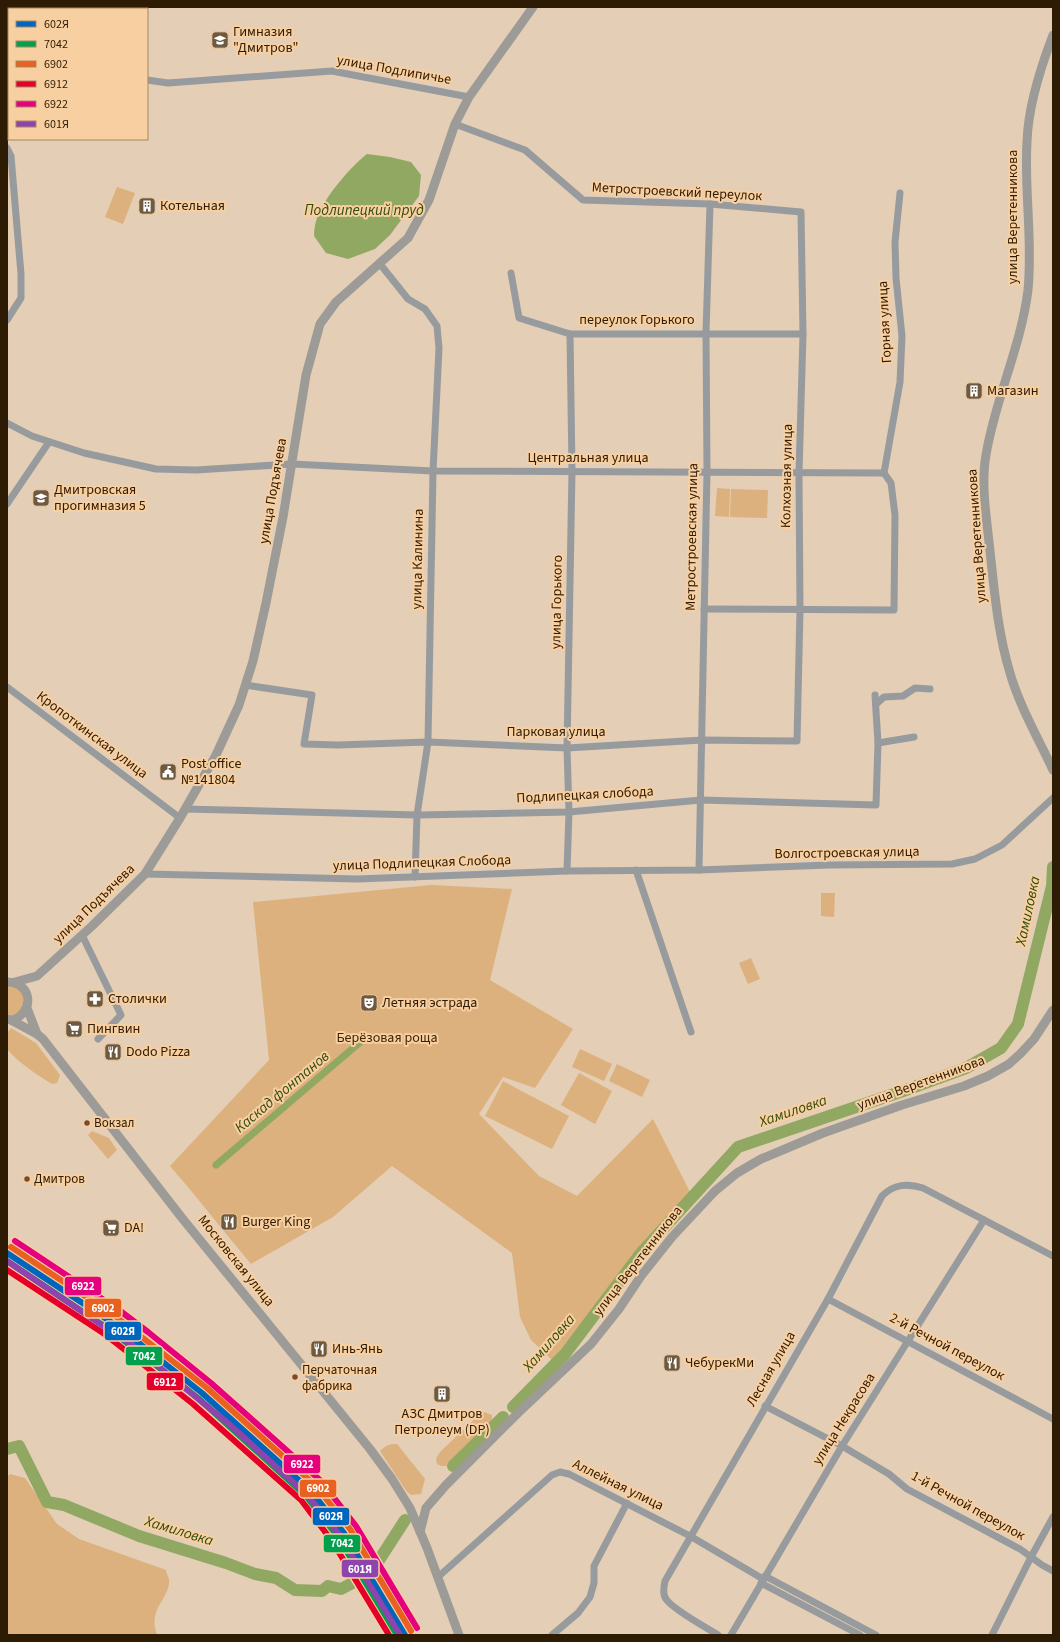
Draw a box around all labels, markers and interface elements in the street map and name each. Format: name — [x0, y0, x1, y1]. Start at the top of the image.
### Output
legend — [8, 8, 148, 140]
text: 602Я — [44, 16, 69, 33]
place label: Гимназия "Дмитров" — [233, 22, 299, 58]
school or university icon: Гимназия "Дмитров" — [210, 30, 230, 50]
text: 7042 — [44, 36, 68, 53]
street label: улица Подлипичье — [335, 50, 453, 90]
text: 6902 — [44, 56, 68, 73]
text: 6912 — [44, 76, 68, 93]
text: 6922 — [44, 96, 68, 113]
text: 601Я — [44, 116, 69, 133]
street label: улица Веретенникова — [1003, 150, 1023, 284]
street label: Метростроевский переулок — [591, 178, 763, 206]
building icon: Котельная — [137, 196, 157, 216]
place label: Котельная — [160, 196, 225, 216]
water label: Подлипецкий пруд — [304, 200, 424, 221]
street label: Горная улица — [873, 280, 897, 364]
street label: переулок Горького — [579, 310, 695, 330]
building icon: Магазин — [964, 381, 984, 401]
place label: Магазин — [987, 381, 1039, 401]
street label: Колхозная улица — [776, 424, 798, 528]
street label: улица Подъячева — [254, 437, 292, 545]
street label: Центральная улица — [528, 448, 648, 468]
street label: Метростроевская улица — [681, 463, 703, 611]
street label: улица Веретенникова — [962, 468, 992, 604]
place label: Дмитровская прогимназия 5 — [54, 480, 146, 516]
school or university icon: Дмитровская прогимназия 5 — [31, 488, 51, 508]
street label: улица Калинина — [407, 508, 429, 610]
street label: улица Горького — [546, 555, 568, 649]
street label: Кропоткинская улица — [32, 686, 152, 784]
street label: Парковая улица — [506, 722, 606, 742]
place label: Post office №141804 — [181, 754, 241, 790]
public building icon: Post office №141804 — [158, 762, 178, 782]
street label: Подлипецкая слобода — [516, 781, 654, 809]
street label: Волгостроевская улица — [774, 842, 920, 864]
street label: улица Подлипецкая Слобода — [333, 850, 511, 876]
street label: улица Подъячева — [49, 860, 139, 948]
water label: Хамиловка — [1010, 874, 1046, 949]
pharmacy icon: Столички — [85, 989, 105, 1009]
place label: Столички — [108, 989, 167, 1009]
theatre icon: Летняя эстрада — [359, 993, 379, 1013]
place label: Летняя эстрада — [382, 993, 477, 1013]
supermarket icon: Пингвин — [64, 1019, 84, 1039]
place label: Пингвин — [87, 1019, 140, 1039]
park label: Берёзовая роща — [336, 1028, 438, 1048]
restaurant icon: Dodo Pizza — [103, 1042, 123, 1062]
place label: Dodo Pizza — [126, 1042, 190, 1062]
water label: Каскад фонтанов — [230, 1046, 334, 1138]
street label: улица Веретенникова — [854, 1051, 988, 1115]
water label: Хамиловка — [755, 1090, 830, 1133]
place label: Вокзал — [94, 1114, 135, 1132]
marker: Вокзал — [82, 1118, 92, 1128]
place label: Дмитров — [34, 1170, 85, 1188]
marker: Дмитров — [22, 1174, 32, 1184]
street label: улица Веретенникова — [589, 1202, 687, 1320]
street label: Московская улица — [193, 1211, 279, 1311]
restaurant icon: Burger King — [219, 1212, 239, 1232]
place label: Burger King — [242, 1212, 310, 1232]
supermarket icon: DA! — [101, 1218, 121, 1238]
place label: DA! — [124, 1218, 144, 1238]
line badge: 6922 — [64, 1276, 102, 1296]
text: 6922 — [71, 1279, 95, 1294]
line badge: 6902 — [84, 1298, 122, 1318]
text: 6902 — [91, 1301, 115, 1316]
street label: 2-й Речной переулок — [886, 1308, 1008, 1386]
water label: Хамиловка — [517, 1310, 580, 1377]
line badge: 602Я — [104, 1321, 142, 1341]
text: 602Я — [111, 1324, 135, 1339]
street label: Лесная улица — [741, 1328, 801, 1410]
restaurant icon: Инь-Янь — [309, 1339, 329, 1359]
place label: Инь-Янь — [332, 1339, 383, 1359]
line badge: 7042 — [125, 1346, 163, 1366]
text: 7042 — [132, 1349, 156, 1364]
restaurant icon: ЧебурекМи — [662, 1353, 682, 1373]
place label: ЧебурекМи — [685, 1353, 754, 1373]
place label: Перчаточная фабрика — [302, 1361, 377, 1395]
street label: улица Некрасова — [808, 1369, 880, 1469]
line badge: 6912 — [146, 1372, 184, 1391]
marker: Перчаточная фабрика — [290, 1372, 300, 1382]
text: 6912 — [153, 1375, 177, 1390]
building icon: АЗС Дмитров Петролеум (DP) — [432, 1384, 452, 1404]
place label: АЗС Дмитров Петролеум (DP) — [394, 1404, 490, 1440]
line badge: 6922 — [283, 1454, 321, 1474]
street label: Аллейная улица — [569, 1454, 667, 1516]
text: 6922 — [290, 1457, 314, 1472]
street label: 1-й Речной переулок — [907, 1466, 1029, 1546]
line badge: 6902 — [299, 1479, 337, 1498]
text: 6902 — [306, 1481, 330, 1496]
line badge: 602Я — [312, 1507, 350, 1526]
text: 602Я — [319, 1509, 343, 1524]
water label: Хамиловка — [141, 1510, 216, 1551]
line badge: 7042 — [323, 1534, 361, 1553]
text: 7042 — [330, 1536, 354, 1551]
line badge: 601Я — [341, 1559, 379, 1578]
text: 601Я — [348, 1562, 372, 1577]

